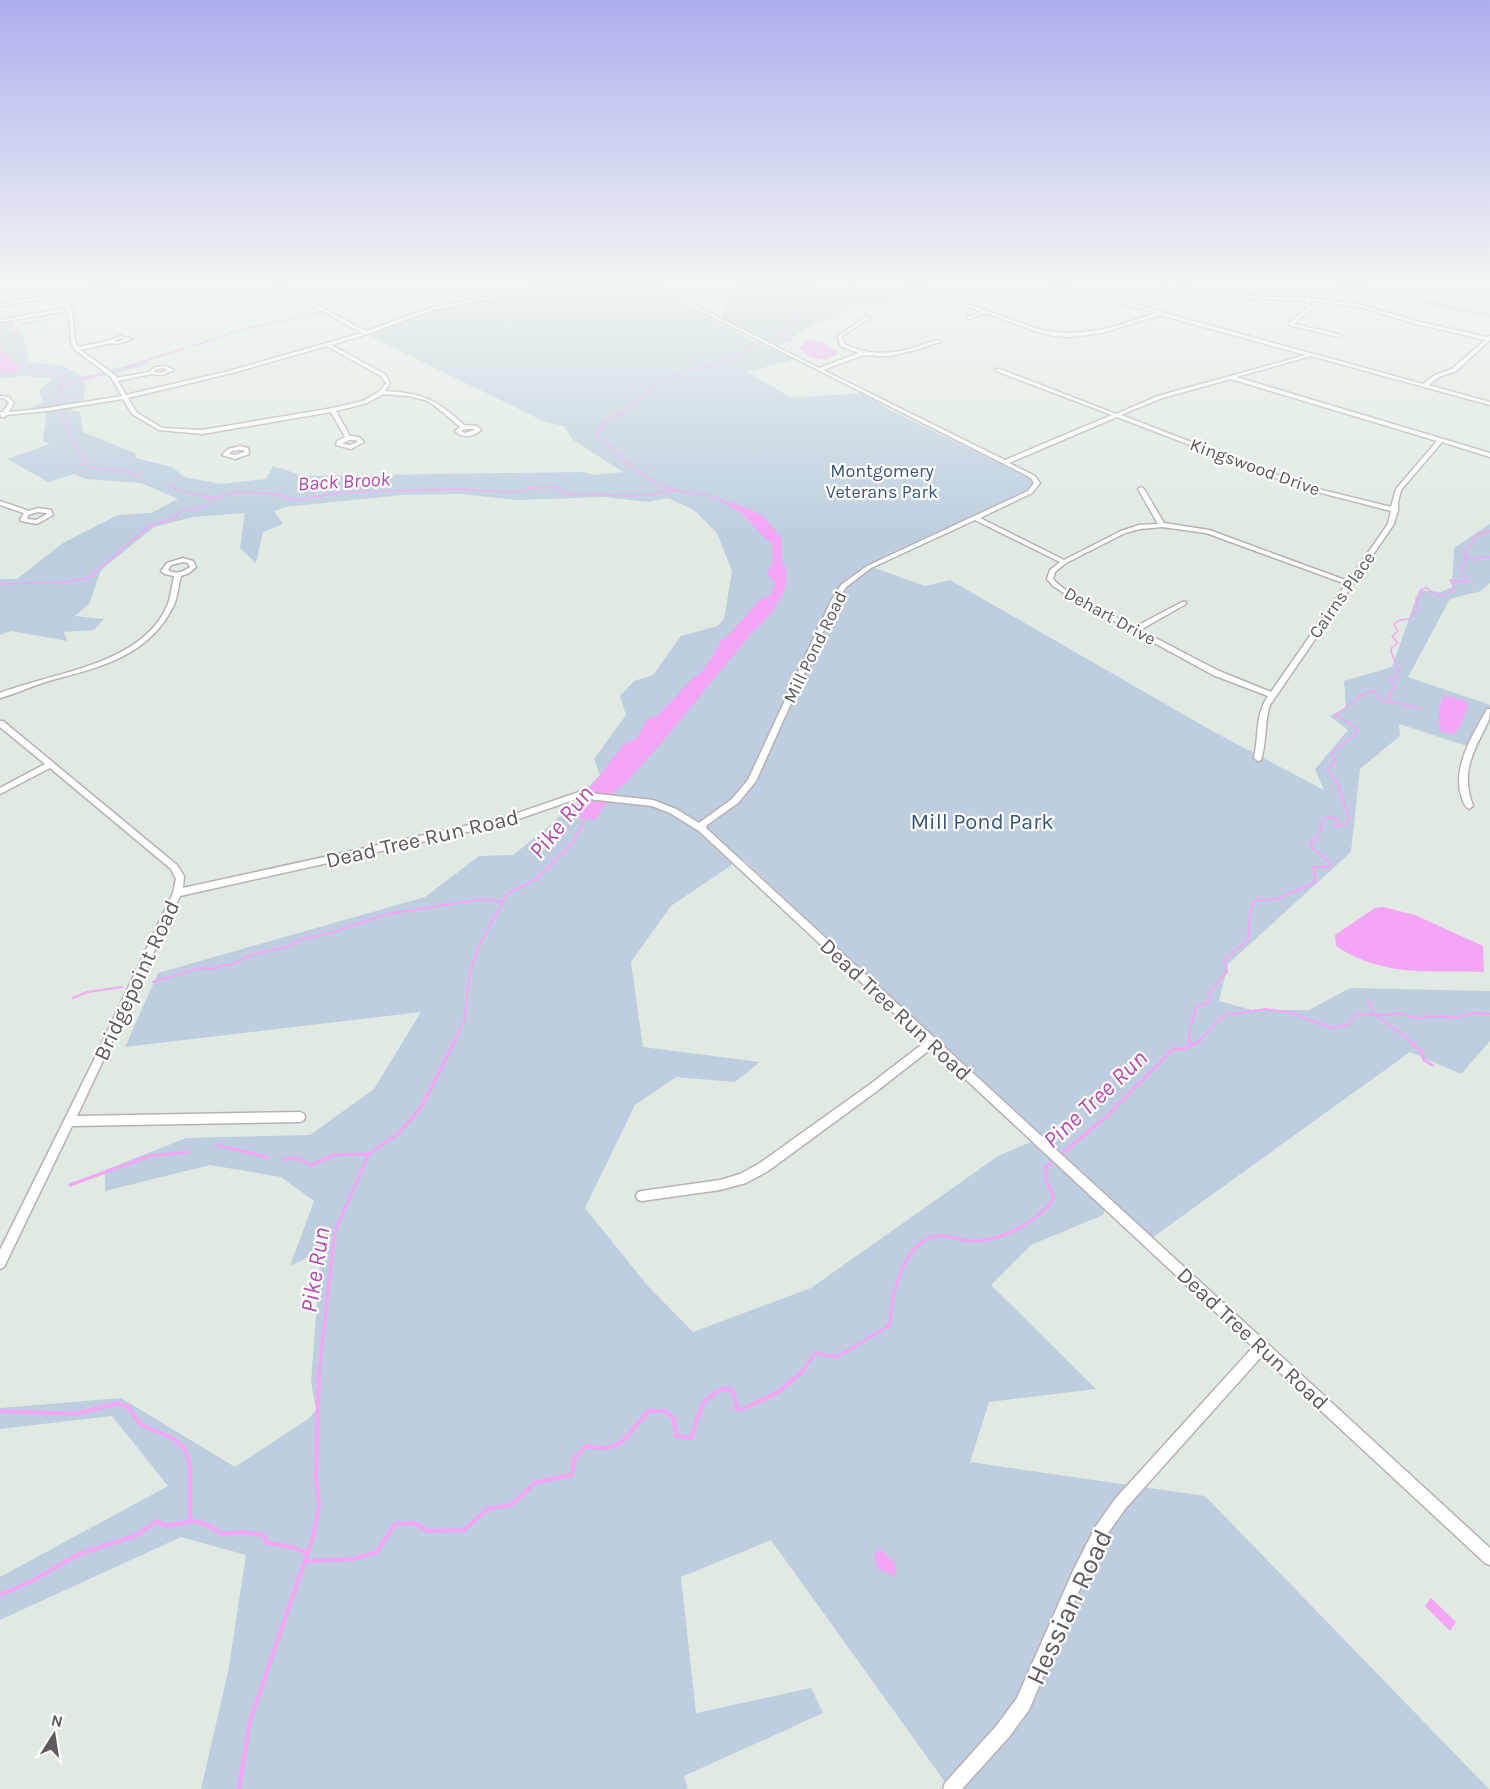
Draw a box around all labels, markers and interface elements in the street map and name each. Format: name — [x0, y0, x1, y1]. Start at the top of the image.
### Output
street label: Kingswood Drive — [1187, 433, 1323, 501]
park label: Montgomery Veterans Park — [826, 460, 938, 503]
water label: Back Brook — [297, 468, 392, 495]
street label: Cairns Place — [1304, 547, 1380, 643]
street label: Dehart Drive — [1060, 582, 1160, 650]
street label: Mill Pond Road — [778, 587, 852, 707]
water label: Pike Run — [523, 780, 599, 864]
street label: Dead Tree Run Road — [323, 804, 521, 874]
park label: Mill Pond Park — [910, 809, 1054, 835]
street label: Bridgepoint Road — [88, 896, 185, 1065]
street label: Dead Tree Run Road — [814, 933, 976, 1087]
water label: Pine Tree Run — [1037, 1044, 1153, 1154]
water label: Pike Run — [294, 1225, 336, 1315]
street label: Dead Tree Run Road — [1171, 1262, 1333, 1416]
street label: Hessian Road — [1019, 1524, 1119, 1690]
north arrow — [24, 1705, 84, 1765]
text: N — [49, 1710, 65, 1731]

